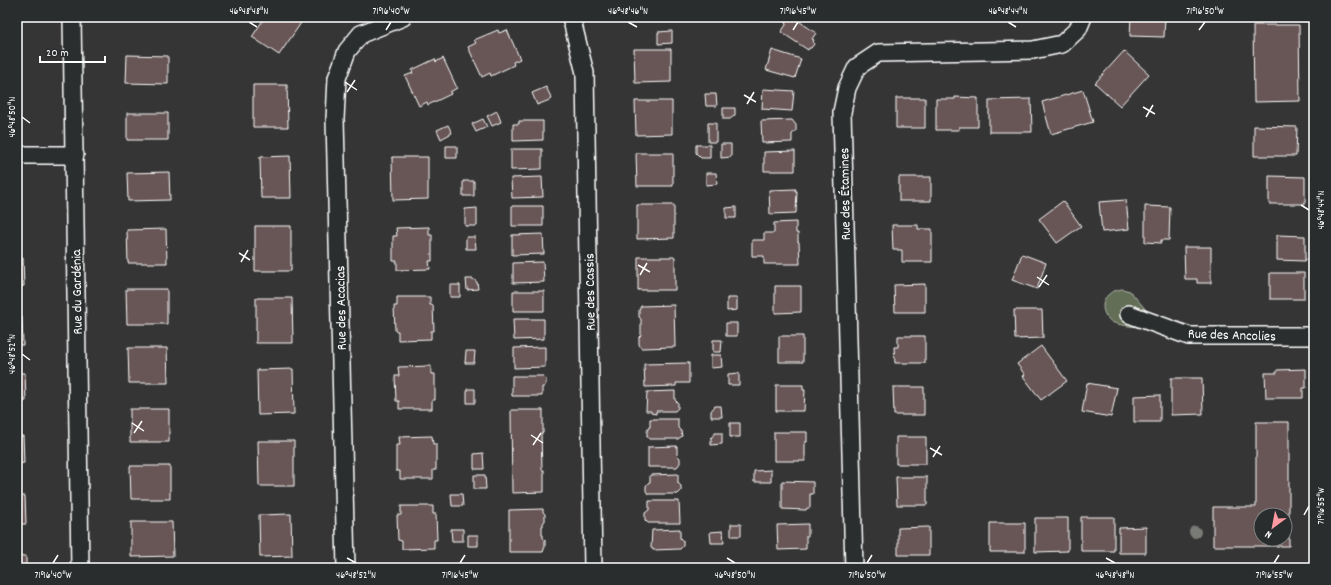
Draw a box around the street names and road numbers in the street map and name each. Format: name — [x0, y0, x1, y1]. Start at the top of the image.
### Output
street label: Rue des Étamines — [835, 147, 857, 241]
street label: Rue du Gardénia — [67, 249, 89, 335]
street label: Rue des Cassis — [580, 253, 602, 331]
street label: Rue des Acacias — [331, 265, 353, 350]
street label: Rue des Ancolies — [1188, 324, 1276, 348]

